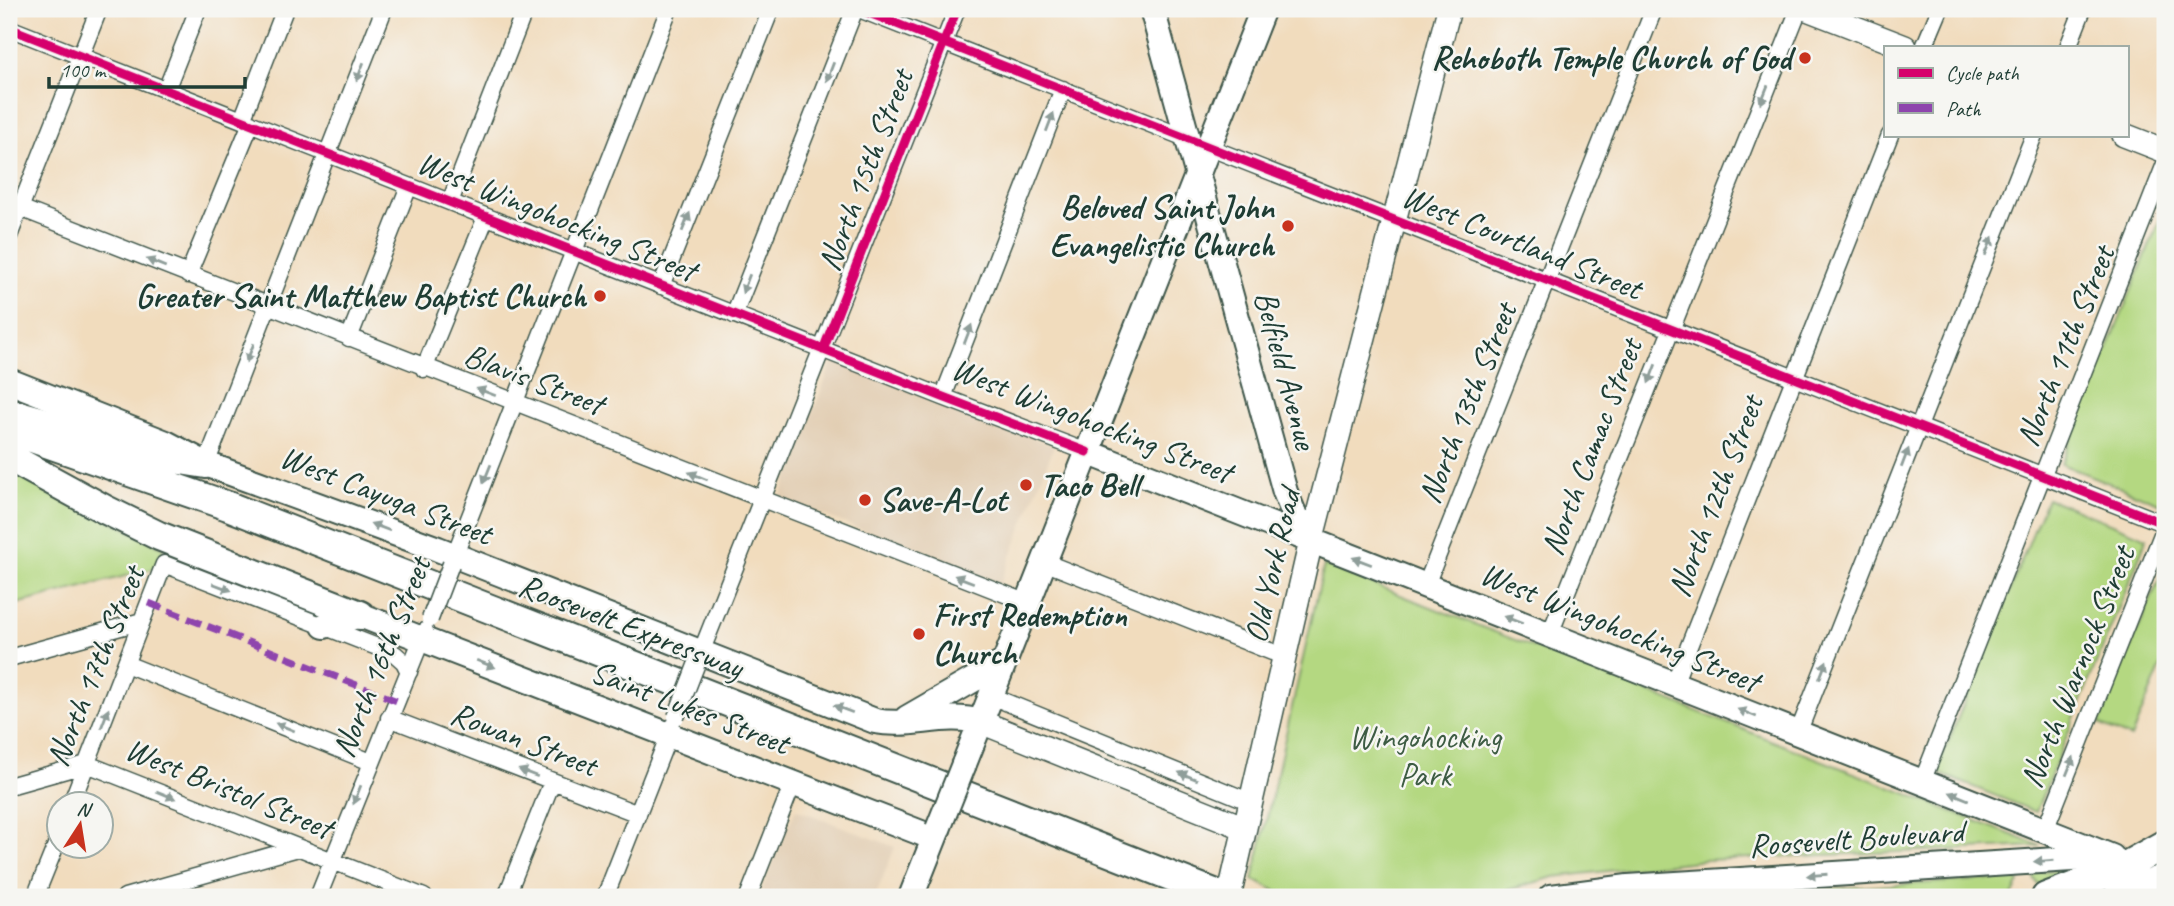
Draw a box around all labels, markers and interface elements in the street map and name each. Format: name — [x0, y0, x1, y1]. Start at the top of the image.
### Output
place label: Rehoboth Temple Church of God — [1431, 37, 1797, 79]
scale bar — [49, 46, 245, 90]
legend — [1884, 46, 2128, 136]
marker: Rehoboth Temple Church of God — [1797, 50, 1813, 66]
text: 100 m — [60, 57, 107, 83]
text: Cycle path — [1946, 60, 2019, 86]
street label: North 15th Street — [807, 61, 924, 276]
one-way arrow — [354, 62, 365, 83]
one-way arrow — [824, 62, 835, 83]
one-way arrow — [1759, 84, 1770, 105]
text: Path — [1946, 96, 1982, 122]
one-way arrow — [1045, 111, 1056, 132]
street label: West Wingohocking Street — [412, 141, 706, 293]
street label: West Courtland Street — [1396, 175, 1651, 310]
place label: Beloved Saint John Evangelistic Church — [1050, 186, 1276, 266]
one-way arrow — [681, 212, 692, 233]
marker: Beloved Saint John Evangelistic Church — [1280, 218, 1296, 234]
one-way arrow — [1984, 236, 1995, 257]
street label: North 11th Street — [2006, 237, 2125, 452]
one-way arrow — [145, 257, 166, 268]
one-way arrow — [741, 274, 752, 295]
place label: Greater Saint Matthew Baptist Church — [136, 275, 588, 317]
street label: Belfield Avenue — [1245, 286, 1328, 456]
marker: Greater Saint Matthew Baptist Church — [592, 288, 608, 304]
street label: North 13th Street — [1408, 294, 1527, 509]
one-way arrow — [962, 323, 973, 344]
street label: North Camac Street — [1530, 330, 1653, 561]
street label: Blavis Street — [458, 333, 613, 426]
one-way arrow — [244, 342, 255, 363]
street label: West Wingohocking Street — [946, 347, 1242, 494]
one-way arrow — [1646, 364, 1657, 385]
one-way arrow — [476, 387, 497, 398]
street label: North 12th Street — [1657, 387, 1774, 602]
street label: West Cayuga Street — [274, 435, 500, 556]
one-way arrow — [1899, 447, 1910, 468]
one-way arrow — [481, 464, 492, 485]
place label: Taco Bell — [1040, 464, 1145, 506]
one-way arrow — [687, 470, 708, 481]
marker: Taco Bell — [1018, 477, 1034, 493]
place label: Save-A-Lot — [879, 479, 1009, 521]
street label: Old York Road — [1234, 480, 1311, 647]
marker: Save-A-Lot — [857, 492, 873, 508]
one-way arrow — [370, 522, 391, 533]
street label: North Warnock Street — [2010, 538, 2146, 794]
street label: North 16th Street — [322, 548, 441, 763]
street label: West Wingohocking Street — [1475, 552, 1769, 704]
one-way arrow — [1352, 555, 1373, 566]
street label: North 17th Street — [36, 557, 155, 772]
street label: Roosevelt Expressway — [513, 564, 752, 689]
one-way arrow — [953, 573, 974, 584]
one-way arrow — [211, 581, 232, 592]
place label: First Redemption Church — [933, 594, 1127, 674]
one-way arrow — [1502, 614, 1523, 625]
marker: First Redemption Church — [911, 626, 927, 642]
street label: Saint Lukes Street — [585, 650, 798, 765]
one-way arrow — [475, 658, 496, 669]
one-way arrow — [1817, 659, 1828, 680]
street label: Rowan Street — [445, 692, 606, 787]
one-way arrow — [832, 703, 853, 714]
one-way arrow — [100, 707, 111, 728]
one-way arrow — [1736, 707, 1757, 718]
park label: Wingohocking Park — [1349, 716, 1502, 796]
one-way arrow — [274, 722, 295, 733]
street label: West Bristol Street — [120, 727, 342, 850]
one-way arrow — [2065, 756, 2076, 777]
one-way arrow — [517, 767, 538, 778]
one-way arrow — [1177, 771, 1198, 782]
one-way arrow — [352, 785, 363, 806]
north arrow — [46, 790, 116, 860]
one-way arrow — [156, 790, 177, 801]
one-way arrow — [1948, 790, 1969, 801]
text: N — [75, 796, 95, 823]
street label: Roosevelt Boulevard — [1747, 809, 1970, 866]
one-way arrow — [2033, 856, 2055, 867]
one-way arrow — [1806, 870, 1828, 881]

